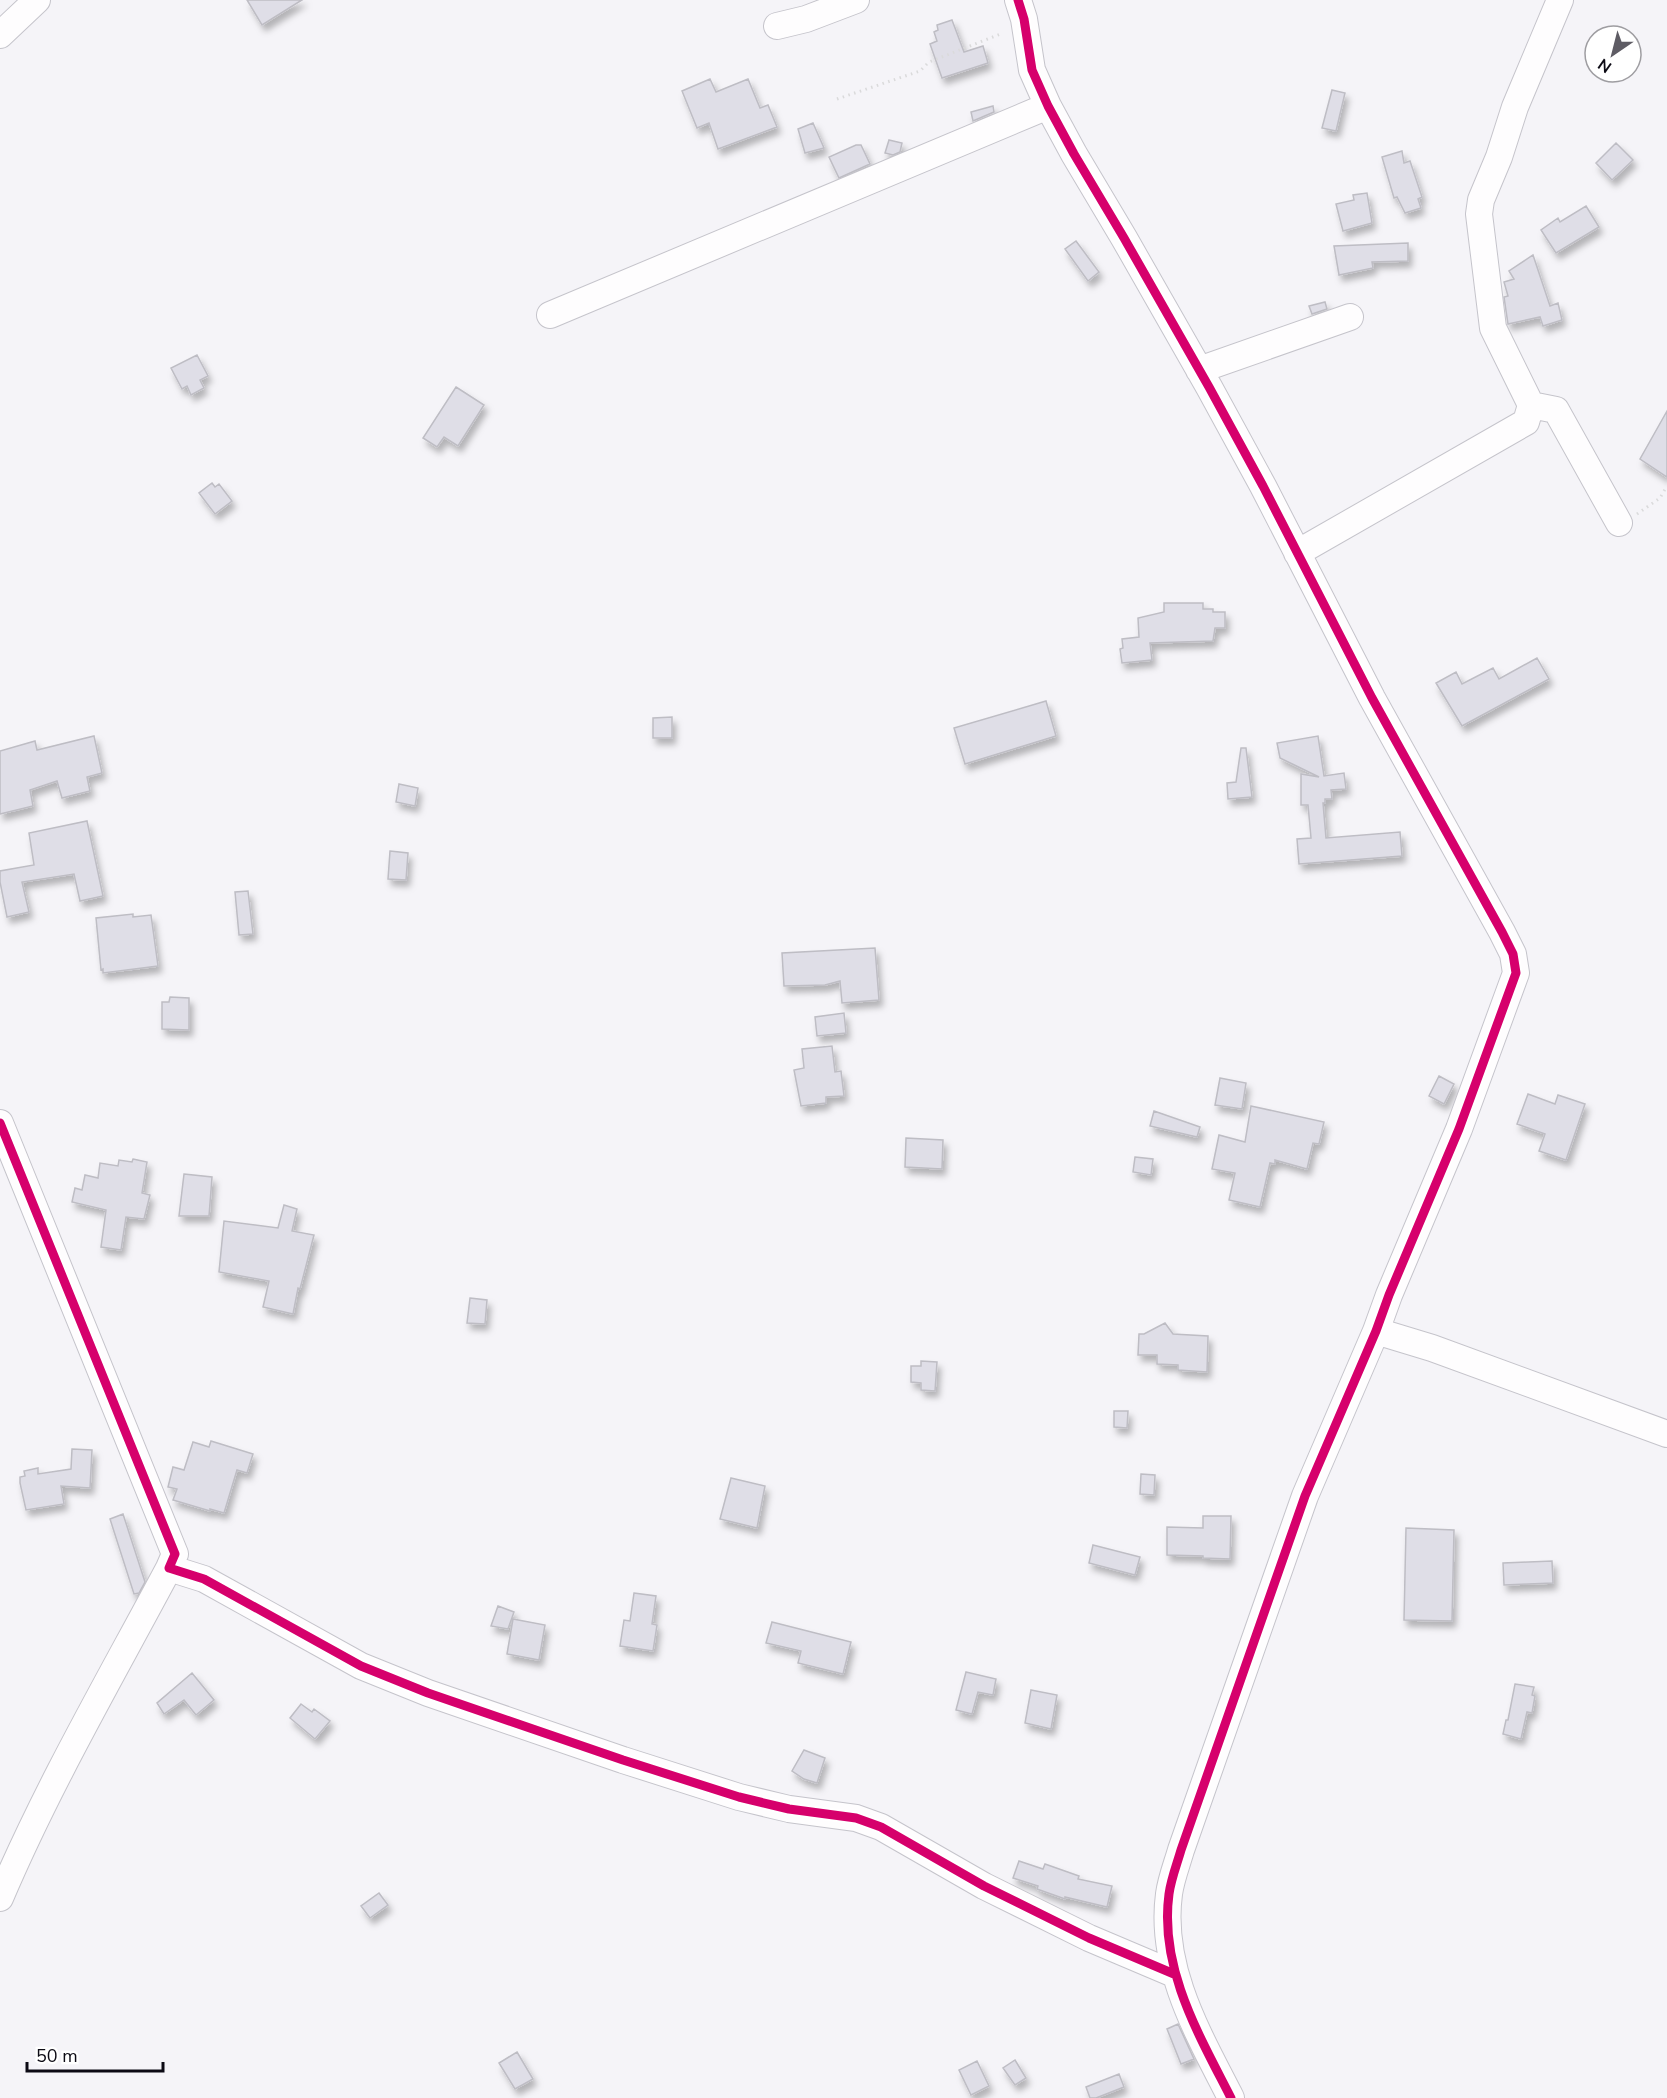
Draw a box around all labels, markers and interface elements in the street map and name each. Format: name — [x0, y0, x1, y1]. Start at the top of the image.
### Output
north arrow — [1583, 24, 1643, 84]
text: N — [1594, 53, 1616, 78]
scale bar — [27, 2035, 164, 2073]
text: 50 m — [36, 2044, 78, 2068]

